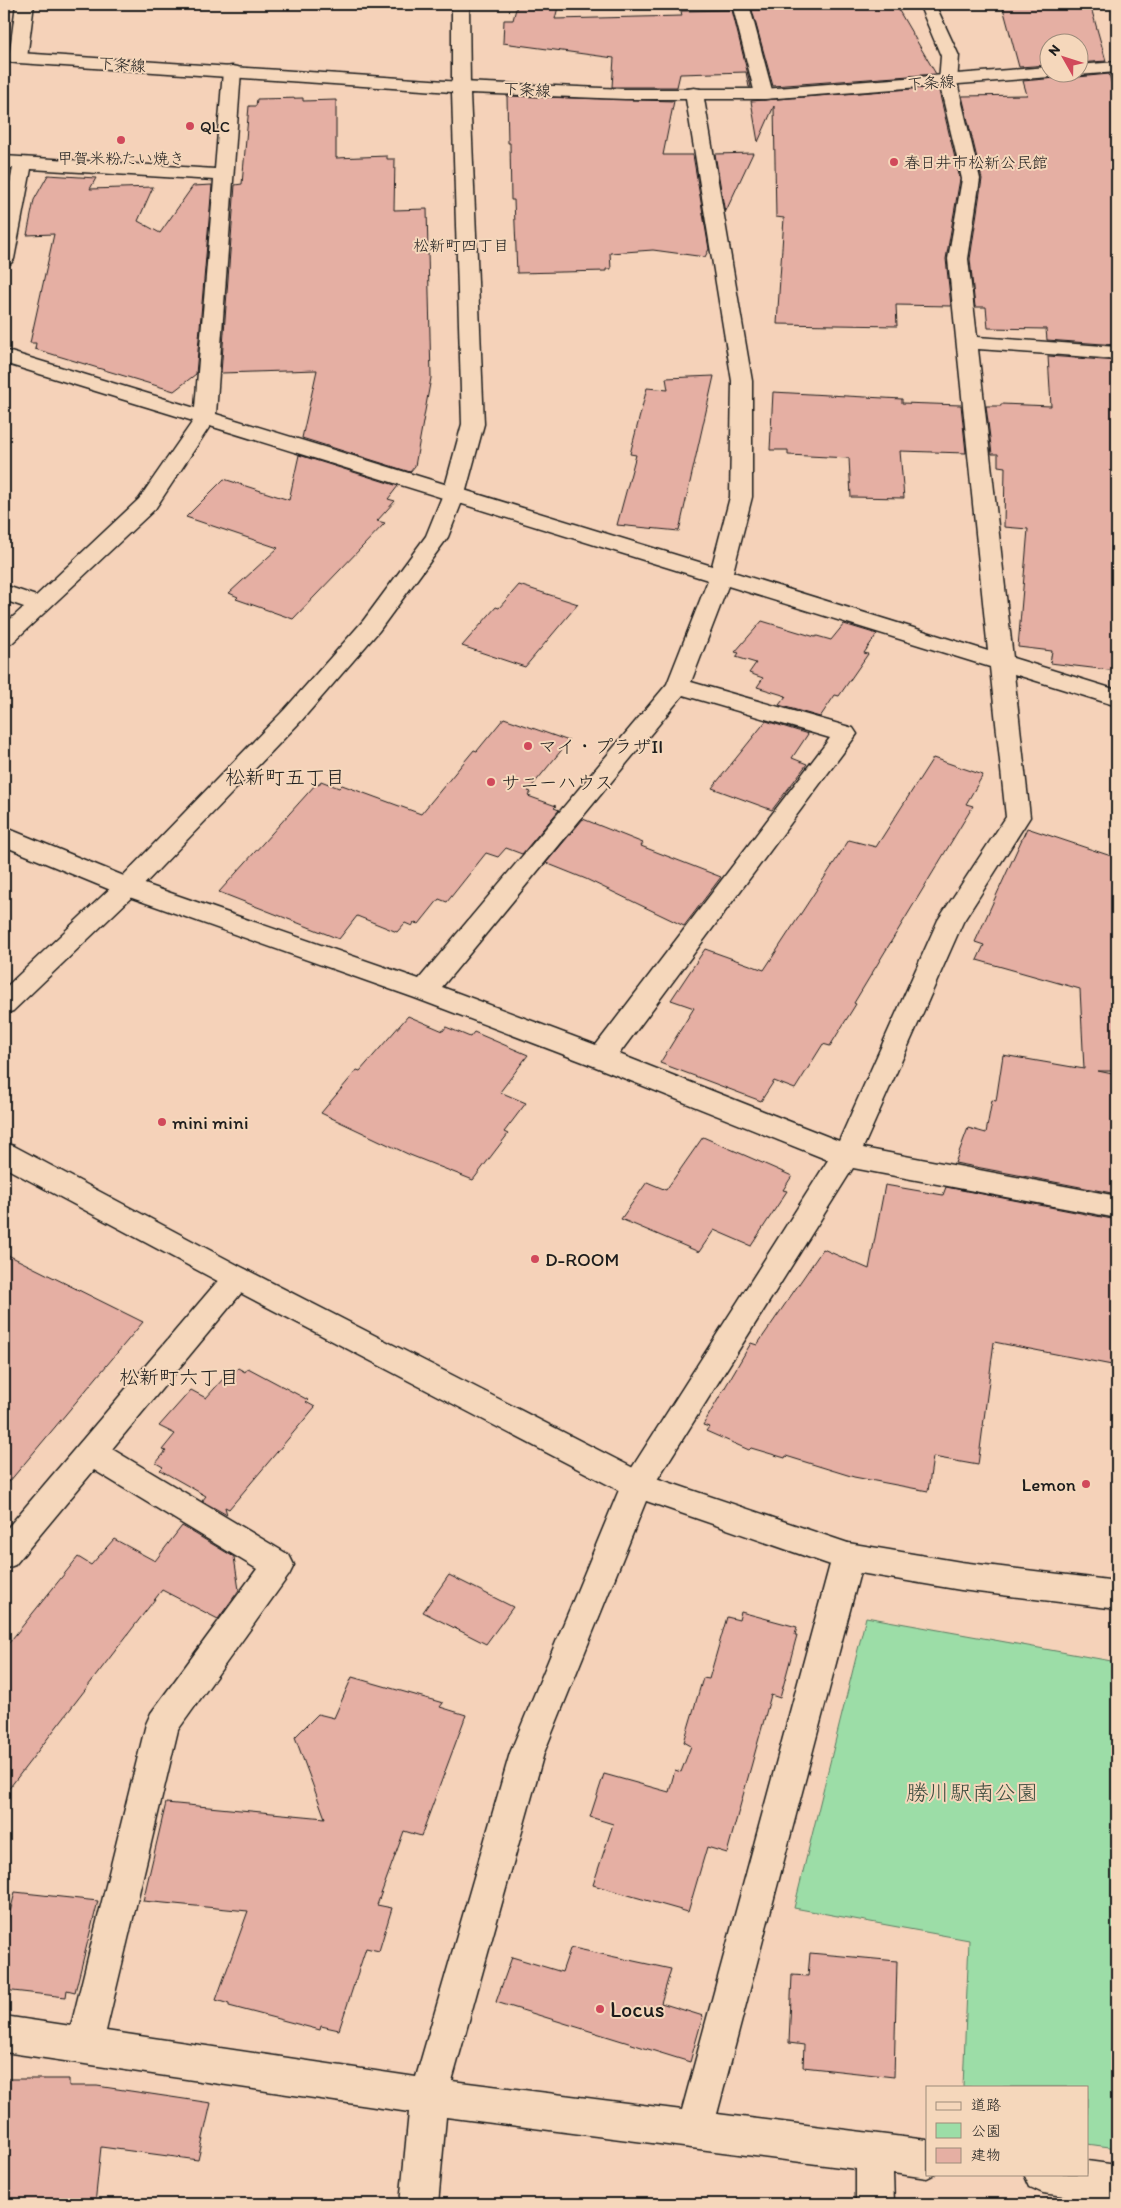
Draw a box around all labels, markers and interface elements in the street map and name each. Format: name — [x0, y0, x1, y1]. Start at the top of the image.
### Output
north arrow — [1038, 32, 1088, 82]
text: N — [1045, 41, 1064, 59]
street label: 下条線 — [97, 53, 147, 76]
street label: 下条線 — [906, 71, 956, 94]
street label: 下条線 — [503, 79, 551, 100]
place label: QLC — [200, 117, 230, 136]
marker: QLC — [184, 120, 196, 132]
marker: 甲賀米粉たい焼き — [115, 134, 127, 146]
place label: 甲賀米粉たい焼き — [57, 149, 185, 168]
place label: 春日井市松新公民館 — [904, 153, 1048, 172]
marker: 春日井市松新公民館 — [888, 156, 900, 168]
district label: 松新町四丁目 — [413, 236, 509, 255]
place label: マイ・プラザII — [538, 735, 663, 758]
marker: マイ・プラザII — [522, 740, 534, 752]
district label: 松新町五丁目 — [225, 765, 345, 789]
place label: サニーハウス — [501, 771, 613, 794]
marker: サニーハウス — [485, 776, 497, 788]
place label: mini mini — [172, 1111, 249, 1134]
marker: mini mini — [156, 1116, 168, 1128]
place label: D-ROOM — [545, 1248, 619, 1271]
marker: D-ROOM — [529, 1253, 541, 1265]
district label: 松新町六丁目 — [119, 1365, 239, 1389]
place label: Lemon — [1022, 1473, 1076, 1496]
marker: Lemon — [1080, 1478, 1092, 1490]
park label: 勝川駅南公園 — [906, 1779, 1038, 1806]
place label: Locus — [610, 1996, 665, 2023]
marker: Locus — [594, 2003, 606, 2015]
legend — [926, 2086, 1088, 2176]
text: 道路 — [971, 2096, 1001, 2114]
text: 公園 — [971, 2122, 1001, 2140]
text: 建物 — [971, 2146, 1001, 2164]

